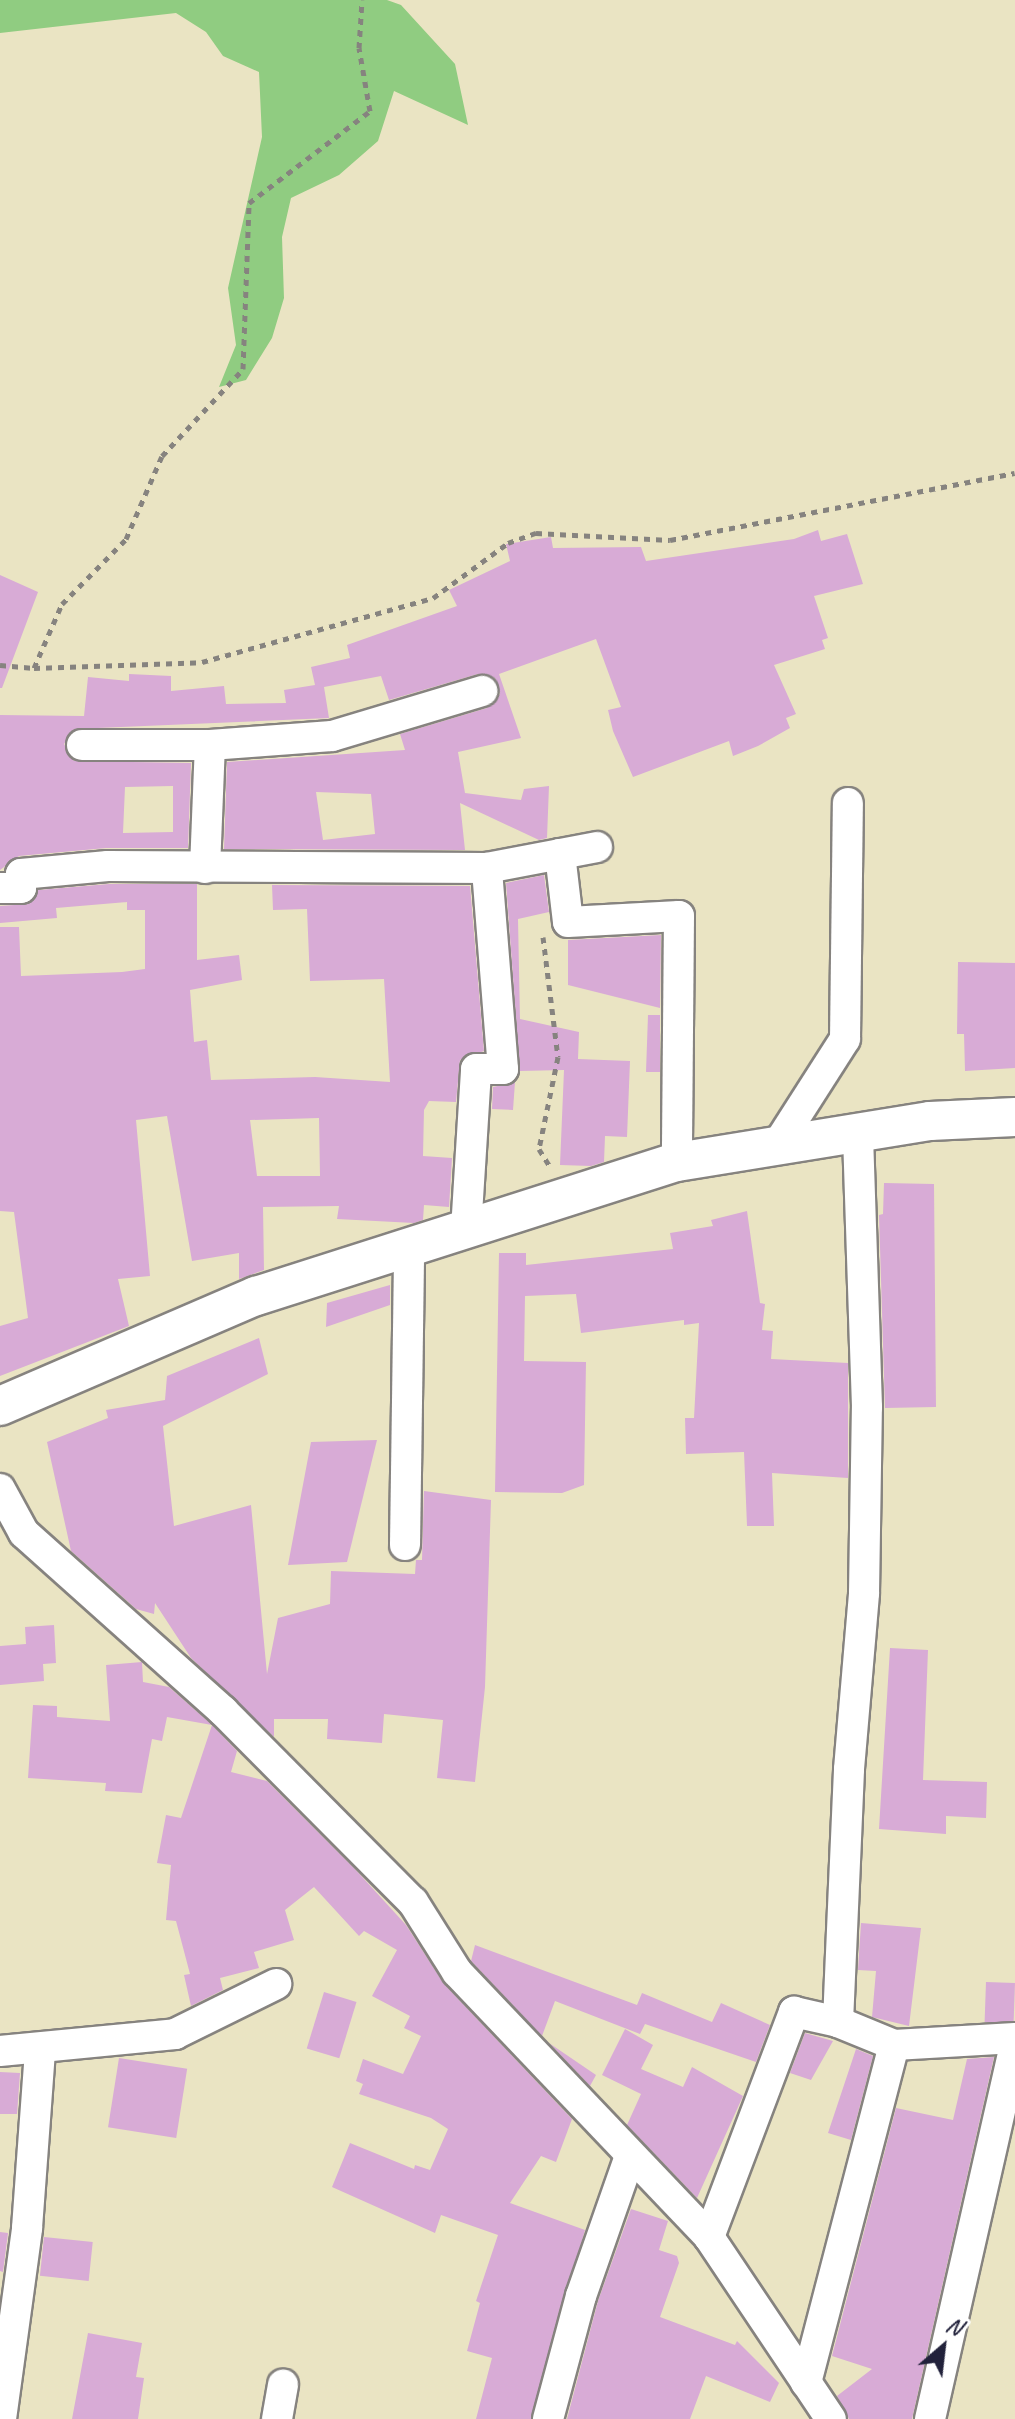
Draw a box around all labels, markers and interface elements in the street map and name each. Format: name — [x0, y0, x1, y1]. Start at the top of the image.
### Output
north arrow — [903, 2307, 983, 2387]
text: N — [942, 2310, 967, 2341]

